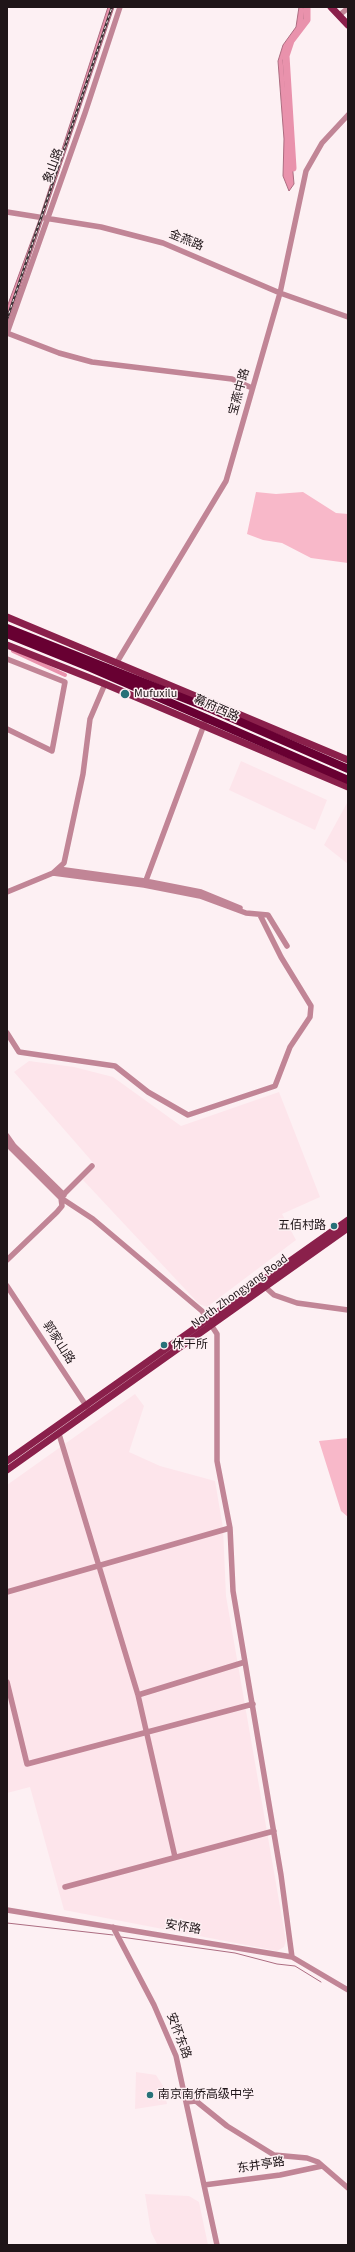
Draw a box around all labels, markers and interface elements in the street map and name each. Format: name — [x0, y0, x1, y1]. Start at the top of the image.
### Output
street label: 象山路 — [41, 147, 67, 185]
street label: 金燕路 — [167, 228, 205, 254]
street label: 宝燕中路 — [227, 367, 253, 417]
place label: Mufuxilu — [134, 687, 177, 701]
marker: Mufuxilu — [119, 688, 131, 700]
street label: 幕府西路 — [191, 693, 241, 725]
place label: 五佰村路 — [278, 1219, 326, 1233]
marker: 五佰村路 — [329, 1221, 339, 1231]
street label: North Zhongyang Road — [189, 1252, 291, 1332]
street label: 郭家山路 — [39, 1319, 77, 1367]
place label: 休干所 — [172, 1338, 208, 1352]
marker: 休干所 — [159, 1340, 169, 1350]
street label: 安怀路 — [164, 1918, 202, 1938]
street label: 安怀东路 — [163, 2011, 193, 2061]
place label: 南京南侨高级中学 — [158, 2088, 254, 2102]
marker: 南京南侨高级中学 — [145, 2090, 155, 2100]
street label: 东井亭路 — [236, 2155, 286, 2177]

